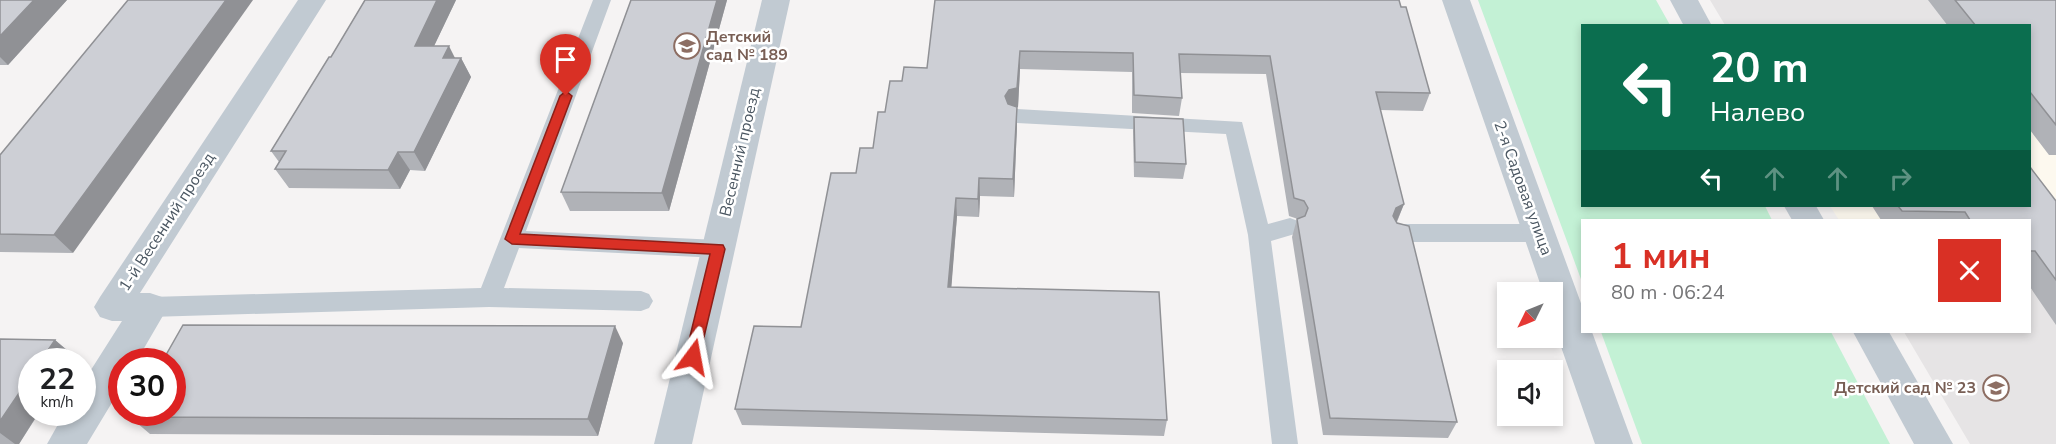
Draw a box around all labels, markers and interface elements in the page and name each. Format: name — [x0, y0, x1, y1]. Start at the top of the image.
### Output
place label: Детский сад № 189 — [706, 26, 788, 66]
school or university icon: Детский сад № 189 — [672, 31, 702, 61]
pin — [540, 34, 591, 96]
text: 20 m — [1710, 40, 1809, 97]
icon: arrive — [549, 43, 582, 76]
icon: left — [1611, 48, 1689, 126]
street label: Весенний проезд — [714, 85, 766, 219]
text: Налево — [1710, 94, 1805, 131]
street label: 2-я Садовая улица — [1488, 118, 1558, 258]
street label: 1-й Весенний проезд — [114, 148, 220, 296]
icon: left — [1695, 162, 1728, 195]
icon: ahead — [1758, 162, 1791, 195]
icon: ahead — [1821, 162, 1854, 195]
icon: right — [1884, 162, 1917, 195]
text: 1 мин — [1611, 232, 1711, 281]
button: close — [1938, 239, 2001, 302]
text: 80 m · 06:24 — [1611, 279, 1725, 306]
north arrow — [1497, 282, 1563, 348]
map controls — [1497, 282, 1563, 426]
position arrow — [661, 325, 725, 389]
speed limit sign: 30 — [108, 348, 186, 426]
text: 22 — [39, 359, 75, 400]
button: sound — [1497, 360, 1563, 426]
school or university icon: Детский сад № 23 — [1981, 373, 2011, 403]
place label: Детский сад № 23 — [1834, 377, 1976, 399]
text: km/h — [40, 392, 74, 412]

